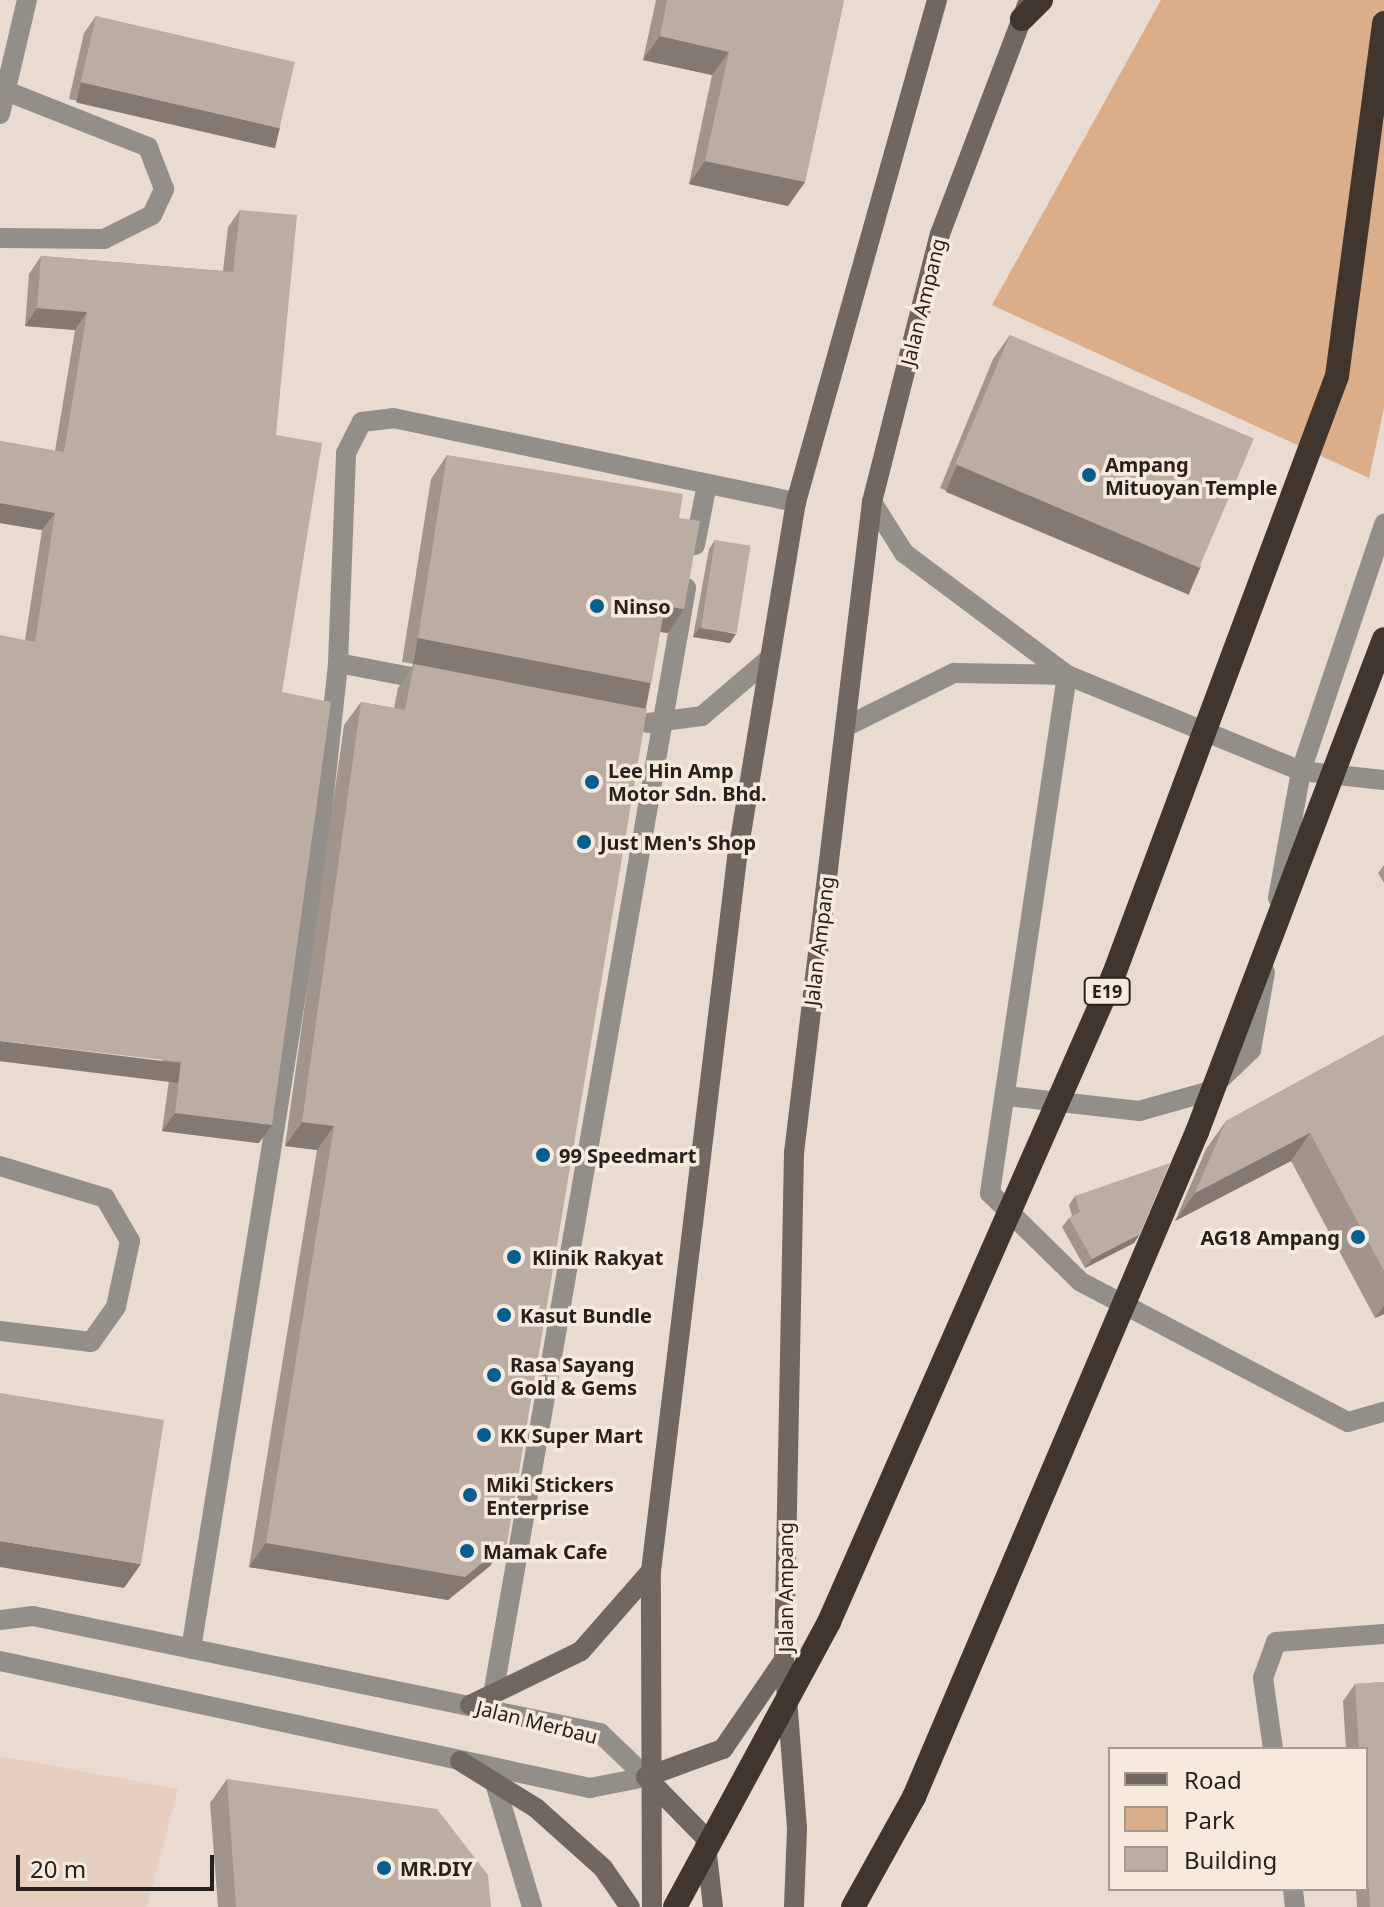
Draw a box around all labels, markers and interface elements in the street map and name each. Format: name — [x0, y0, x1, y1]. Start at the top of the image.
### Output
street label: Jalan Ampang — [896, 236, 950, 368]
place label: Ampang Mituoyan Temple — [1105, 452, 1277, 499]
marker: Ampang Mituoyan Temple — [1080, 466, 1098, 484]
place label: Ninso — [613, 594, 671, 618]
marker: Ninso — [588, 597, 606, 615]
place label: Lee Hin Amp Motor Sdn. Bhd. — [608, 758, 767, 805]
marker: Lee Hin Amp Motor Sdn. Bhd. — [583, 773, 601, 791]
place label: Just Men's Shop — [600, 830, 756, 854]
marker: Just Men's Shop — [575, 833, 593, 851]
street label: Jalan Ampang — [799, 875, 839, 1007]
road number: E19 — [1083, 977, 1131, 1005]
place label: 99 Speedmart — [559, 1143, 696, 1167]
marker: 99 Speedmart — [534, 1146, 552, 1164]
place label: AG18 Ampang — [1200, 1225, 1340, 1249]
marker: AG18 Ampang — [1347, 1226, 1369, 1248]
place label: Klinik Rakyat — [532, 1245, 663, 1269]
marker: Klinik Rakyat — [503, 1246, 525, 1268]
place label: Kasut Bundle — [520, 1303, 652, 1327]
marker: Kasut Bundle — [495, 1306, 513, 1324]
place label: Rasa Sayang Gold & Gems — [510, 1352, 637, 1399]
marker: Rasa Sayang Gold & Gems — [485, 1366, 503, 1384]
place label: KK Super Mart — [500, 1423, 643, 1447]
marker: KK Super Mart — [475, 1426, 493, 1444]
place label: Miki Stickers Enterprise — [486, 1472, 614, 1519]
marker: Miki Stickers Enterprise — [461, 1486, 479, 1504]
street label: Jalan Ampang — [773, 1522, 797, 1652]
place label: Mamak Cafe — [483, 1539, 607, 1563]
marker: Mamak Cafe — [458, 1542, 476, 1560]
street label: Jalan Merbau — [474, 1695, 600, 1749]
legend — [1108, 1747, 1368, 1891]
text: Road — [1184, 1763, 1242, 1796]
text: Park — [1184, 1803, 1235, 1836]
scale bar — [20, 1839, 218, 1889]
text: Building — [1184, 1843, 1277, 1876]
text: 20 m — [30, 1852, 86, 1885]
place label: MR.DIY — [400, 1856, 473, 1880]
marker: MR.DIY — [375, 1859, 393, 1877]

